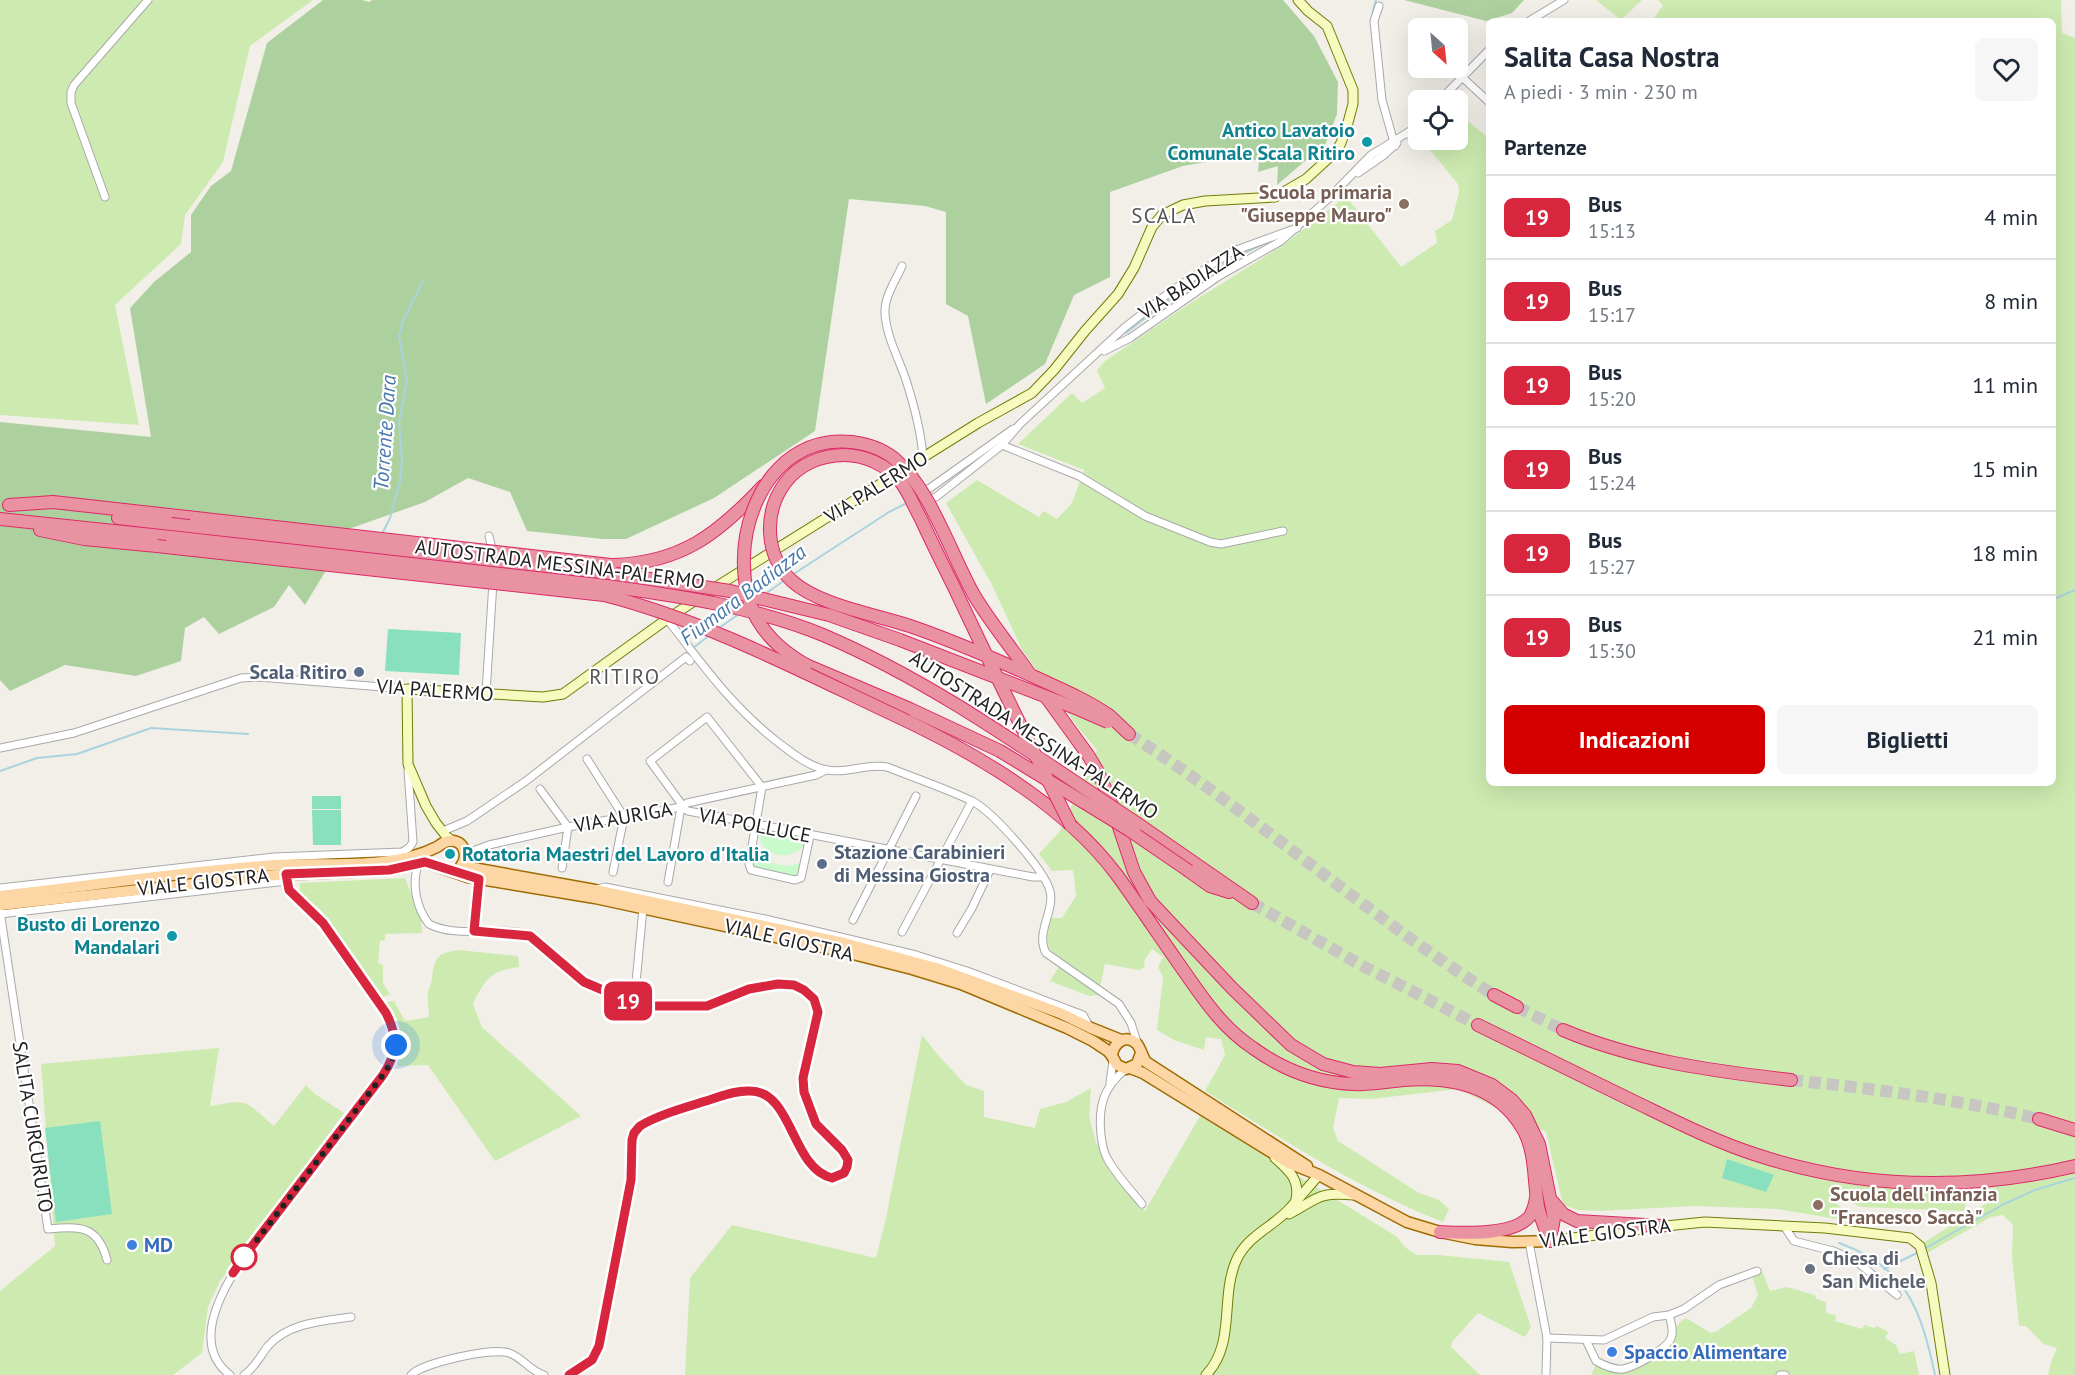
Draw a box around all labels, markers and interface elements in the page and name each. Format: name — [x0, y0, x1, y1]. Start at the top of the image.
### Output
north arrow — [1408, 18, 1468, 78]
map controls — [1408, 18, 1468, 150]
text: Salita Casa Nostra — [1504, 38, 1720, 75]
button: heart — [1975, 38, 2038, 101]
text: A piedi · 3 min · 230 m — [1504, 79, 1698, 105]
button: locate — [1408, 90, 1468, 150]
place label: Antico Lavatoio Comunale Scala Ritiro — [1167, 117, 1355, 166]
text: Partenze — [1504, 133, 1587, 161]
marker: Antico Lavatoio Comunale Scala Ritiro — [1360, 135, 1374, 149]
place label: Scuola primaria "Giuseppe Mauro" — [1240, 179, 1392, 228]
text: Bus — [1588, 190, 1622, 218]
marker: Scuola primaria "Giuseppe Mauro" — [1397, 197, 1411, 211]
district label: SCALA — [1131, 202, 1197, 229]
text: 4 min — [1984, 203, 2038, 231]
text: 19 — [1525, 204, 1549, 231]
text: 15:13 — [1588, 218, 1636, 244]
street label: VIA BADIAZZA — [1133, 238, 1249, 326]
text: Bus — [1588, 274, 1622, 302]
text: 8 min — [1984, 287, 2038, 315]
text: 19 — [1525, 288, 1549, 315]
text: 15:17 — [1588, 302, 1636, 328]
text: Bus — [1588, 358, 1622, 386]
text: 11 min — [1972, 371, 2038, 399]
text: 19 — [1525, 372, 1549, 399]
water label: Torrente Dara — [367, 373, 402, 492]
text: 15:20 — [1588, 386, 1636, 412]
text: Bus — [1588, 442, 1622, 470]
street label: VIA PALERMO — [818, 445, 933, 530]
text: 15 min — [1972, 455, 2038, 483]
text: 19 — [1525, 456, 1549, 483]
text: 15:24 — [1588, 470, 1636, 496]
text: Bus — [1588, 526, 1622, 554]
street label: AUTOSTRADA MESSINA-PALERMO — [414, 533, 706, 595]
water label: Fiumara Badiazza — [674, 538, 812, 651]
text: 18 min — [1972, 539, 2038, 567]
text: 19 — [1525, 540, 1549, 567]
text: 15:27 — [1588, 554, 1636, 580]
text: Bus — [1588, 610, 1622, 638]
text: 21 min — [1972, 623, 2038, 651]
text: 19 — [1525, 624, 1549, 651]
text: 15:30 — [1588, 638, 1636, 664]
street label: AUTOSTRADA MESSINA-PALERMO — [905, 645, 1163, 825]
place label: Scala Ritiro — [249, 659, 347, 685]
district label: RITIRO — [589, 663, 661, 690]
marker: Scala Ritiro — [352, 665, 366, 679]
street label: VIA PALERMO — [374, 673, 495, 707]
button: Indicazioni — [1504, 705, 1765, 774]
button: Biglietti — [1777, 705, 2038, 774]
street label: VIA AURIGA — [571, 796, 674, 839]
street label: VIA POLLUCE — [696, 801, 813, 849]
place label: Stazione Carabinieri di Messina Giostra — [834, 839, 1005, 888]
place label: Rotatoria Maestri del Lavoro d'Italia — [462, 841, 769, 867]
marker: Rotatoria Maestri del Lavoro d'Italia — [443, 847, 457, 861]
marker: Stazione Carabinieri di Messina Giostra — [815, 857, 829, 871]
street label: VIALE GIOSTRA — [135, 862, 270, 902]
place label: Busto di Lorenzo Mandalari — [17, 911, 160, 960]
street label: VIALE GIOSTRA — [721, 912, 856, 968]
marker: Busto di Lorenzo Mandalari — [165, 929, 179, 943]
line badge: 19 — [601, 982, 655, 1020]
text: 19 — [616, 988, 640, 1015]
your location — [381, 1030, 411, 1060]
street label: SALITA CURCURUTO — [7, 1039, 59, 1215]
place label: Scuola dell'infanzia "Francesco Saccà" — [1830, 1181, 1997, 1230]
marker: Scuola dell'infanzia "Francesco Saccà" — [1811, 1198, 1825, 1212]
street label: VIALE GIOSTRA — [1537, 1212, 1672, 1254]
place label: MD — [144, 1232, 173, 1258]
marker: MD — [125, 1238, 139, 1252]
unlabelled marker — [231, 1244, 257, 1270]
place label: Chiesa di San Michele — [1822, 1245, 1926, 1294]
marker: Chiesa di San Michele — [1803, 1262, 1817, 1276]
place label: Spaccio Alimentare — [1624, 1339, 1787, 1365]
marker: Spaccio Alimentare — [1605, 1345, 1619, 1359]

